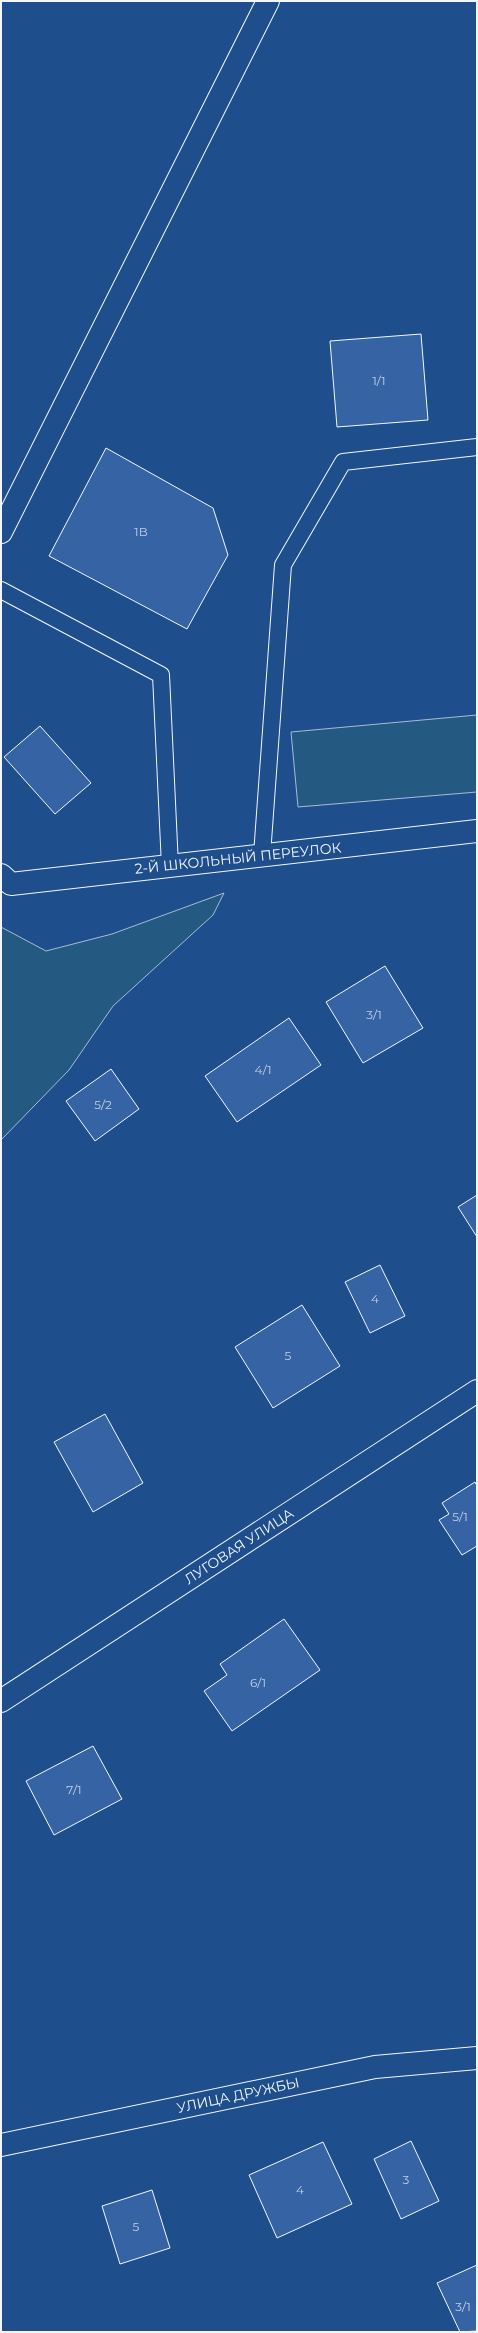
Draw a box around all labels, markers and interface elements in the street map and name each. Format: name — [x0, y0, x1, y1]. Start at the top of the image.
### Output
house number: 1/1 — [372, 373, 386, 388]
house number: 1В — [134, 524, 148, 539]
street label: 2-Й ШКОЛЬНЫЙ ПЕРЕУЛОК — [134, 838, 342, 878]
house number: 3/1 — [366, 1007, 382, 1022]
house number: 4/1 — [255, 1062, 271, 1077]
house number: 5/2 — [94, 1097, 112, 1112]
house number: 4 — [371, 1291, 379, 1306]
house number: 5 — [285, 1348, 292, 1363]
street label: ЛУГОВАЯ УЛИЦА — [181, 1504, 297, 1588]
house number: 5/1 — [452, 1509, 468, 1524]
house number: 6/1 — [250, 1675, 266, 1690]
house number: 7/1 — [66, 1782, 82, 1797]
street label: УЛИЦА ДРУЖБЫ — [175, 2073, 301, 2117]
house number: 3 — [403, 2172, 410, 2187]
house number: 4 — [296, 2182, 304, 2197]
house number: 5 — [133, 2219, 140, 2234]
house number: 3/1 — [455, 2299, 471, 2314]

